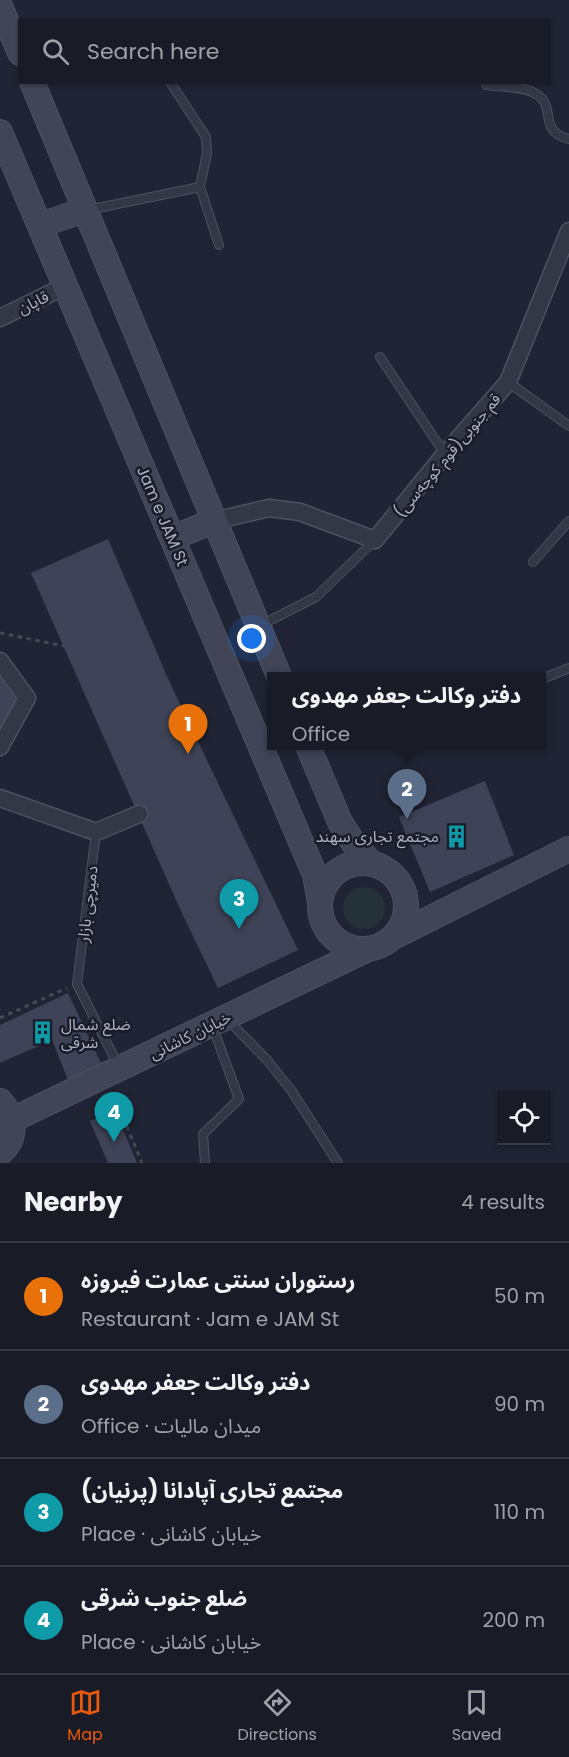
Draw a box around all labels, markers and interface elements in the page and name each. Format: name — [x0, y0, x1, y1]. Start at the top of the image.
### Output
search box — [18, 18, 551, 84]
icon: search — [39, 35, 72, 68]
text: Search here — [87, 36, 220, 67]
street label: قاپان — [14, 285, 53, 320]
street label: قم جنوبی(قوم کوچه‌سی) — [388, 388, 507, 523]
street label: Jam e JAM St — [131, 463, 194, 570]
your location — [237, 624, 266, 653]
popup — [267, 672, 546, 750]
text: دفتر وکالت جعفر مهدوی — [292, 680, 521, 711]
pin: 1 — [168, 704, 207, 754]
text: Office — [292, 720, 350, 748]
pin: 2 — [388, 770, 426, 819]
building icon: مجتمع تجاری سهند — [444, 823, 470, 849]
place label: مجتمع تجاری سهند — [316, 825, 439, 849]
street label: دمیرچی بازار — [71, 864, 104, 945]
pin: 3 — [220, 880, 258, 929]
street label: خیابان کاشانی — [145, 1006, 235, 1065]
place label: ضلع شمال شرقی — [61, 1013, 131, 1054]
building icon: ضلع شمال شرقی — [30, 1020, 56, 1046]
map controls — [497, 1091, 551, 1145]
button: locate — [497, 1091, 551, 1145]
pin: 4 — [94, 1092, 134, 1142]
text: Nearby — [24, 1184, 122, 1220]
text: 4 results — [461, 1188, 545, 1216]
text: رستوران سنتی عمارت فیروزه — [81, 1265, 355, 1296]
text: 1 — [40, 1282, 47, 1310]
text: 50 m — [494, 1282, 545, 1310]
text: Restaurant · Jam e JAM St — [81, 1305, 339, 1333]
text: دفتر وکالت جعفر مهدوی — [81, 1367, 310, 1398]
text: 2 — [38, 1390, 49, 1418]
text: 90 m — [494, 1390, 545, 1418]
text: Office · میدان مالیات — [81, 1412, 261, 1440]
text: مجتمع تجاری آپادانا (پرنیان) — [81, 1475, 343, 1506]
text: 3 — [37, 1498, 50, 1526]
text: 110 m — [494, 1498, 545, 1526]
text: Place · خیابان کاشانی — [81, 1520, 261, 1548]
text: ضلع جنوب شرقی — [81, 1583, 247, 1614]
text: 4 — [37, 1606, 50, 1634]
text: 200 m — [482, 1606, 545, 1634]
text: Place · خیابان کاشانی — [81, 1628, 261, 1656]
tab: Map — [67, 1686, 103, 1747]
tab: Directions — [238, 1686, 317, 1747]
tab: Saved — [452, 1686, 502, 1747]

